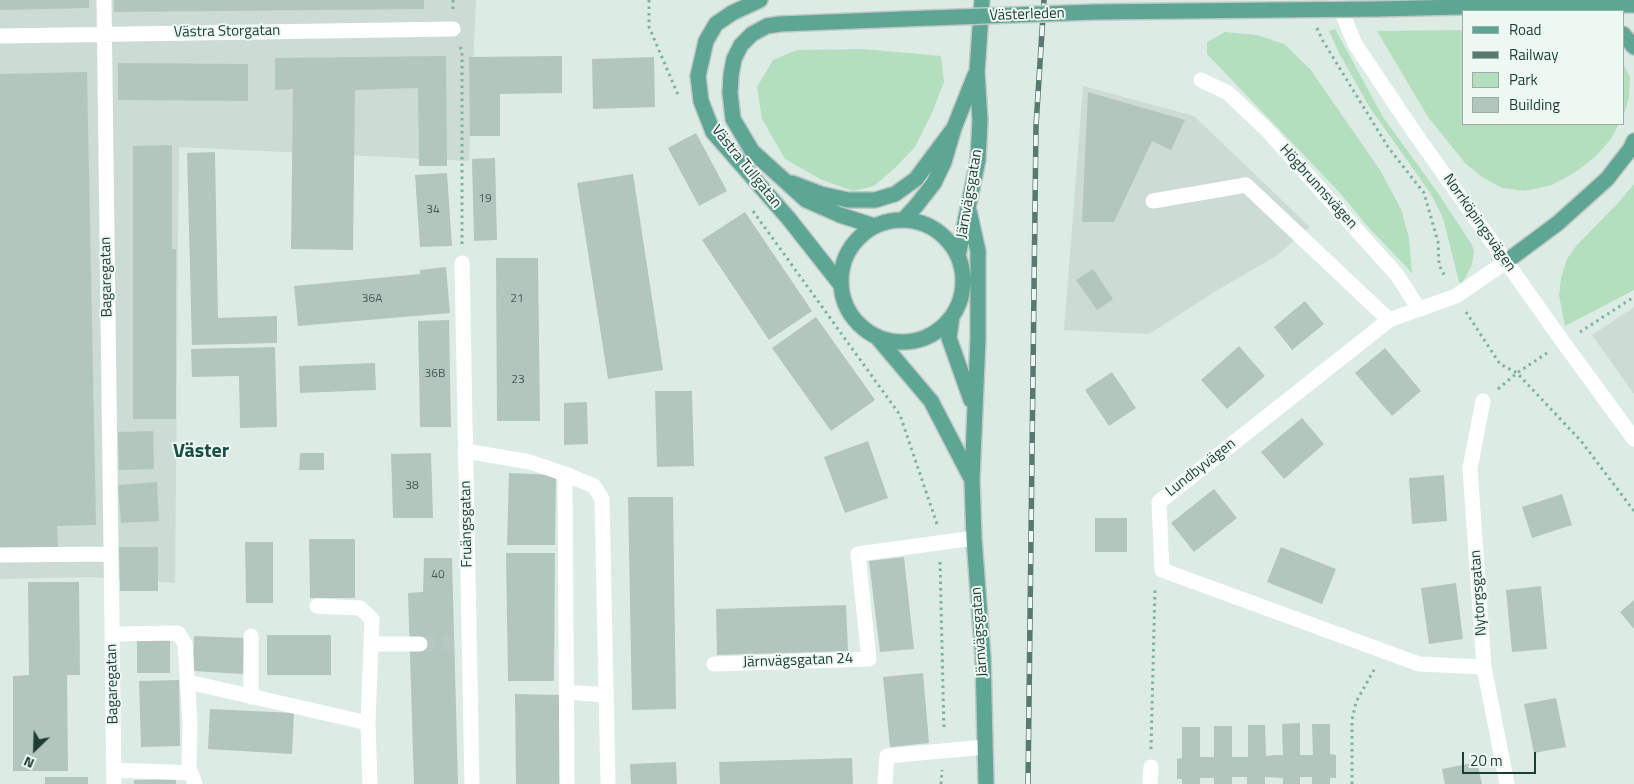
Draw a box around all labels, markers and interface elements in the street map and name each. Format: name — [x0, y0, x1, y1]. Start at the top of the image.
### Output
street label: Västerleden — [989, 5, 1065, 25]
legend — [1462, 10, 1624, 125]
text: Road — [1509, 18, 1541, 41]
street label: Västra Storgatan — [174, 22, 280, 42]
text: Railway — [1509, 43, 1559, 66]
text: Park — [1509, 68, 1538, 91]
text: Building — [1509, 93, 1560, 116]
street label: Västra Tullgatan — [707, 122, 785, 212]
street label: Högbrunnsvägen — [1275, 141, 1361, 233]
street label: Järnvägsgatan — [953, 148, 987, 240]
street label: Norrköpingsvägen — [1439, 171, 1519, 275]
house number: 19 — [478, 192, 492, 206]
house number: 34 — [426, 203, 440, 217]
street label: Bagaregatan — [97, 237, 117, 317]
house number: 36A — [362, 292, 382, 306]
house number: 21 — [510, 292, 524, 306]
house number: 36B — [425, 367, 445, 381]
house number: 23 — [511, 373, 525, 387]
street label: Lundbyvägen — [1162, 435, 1240, 501]
district label: Väster — [173, 440, 229, 464]
house number: 38 — [405, 479, 419, 493]
street label: Fruängsgatan — [457, 480, 477, 568]
street label: Nytorgsgatan — [1467, 549, 1491, 637]
house number: 40 — [431, 568, 445, 582]
street label: Järnvägsgatan — [968, 586, 992, 678]
street label: Bagaregatan — [103, 644, 123, 724]
street label: Järnvägsgatan 24 — [743, 650, 853, 672]
north arrow — [10, 724, 60, 774]
scale bar — [1464, 742, 1538, 774]
text: 20 m — [1470, 749, 1503, 772]
text: N — [20, 752, 37, 775]

